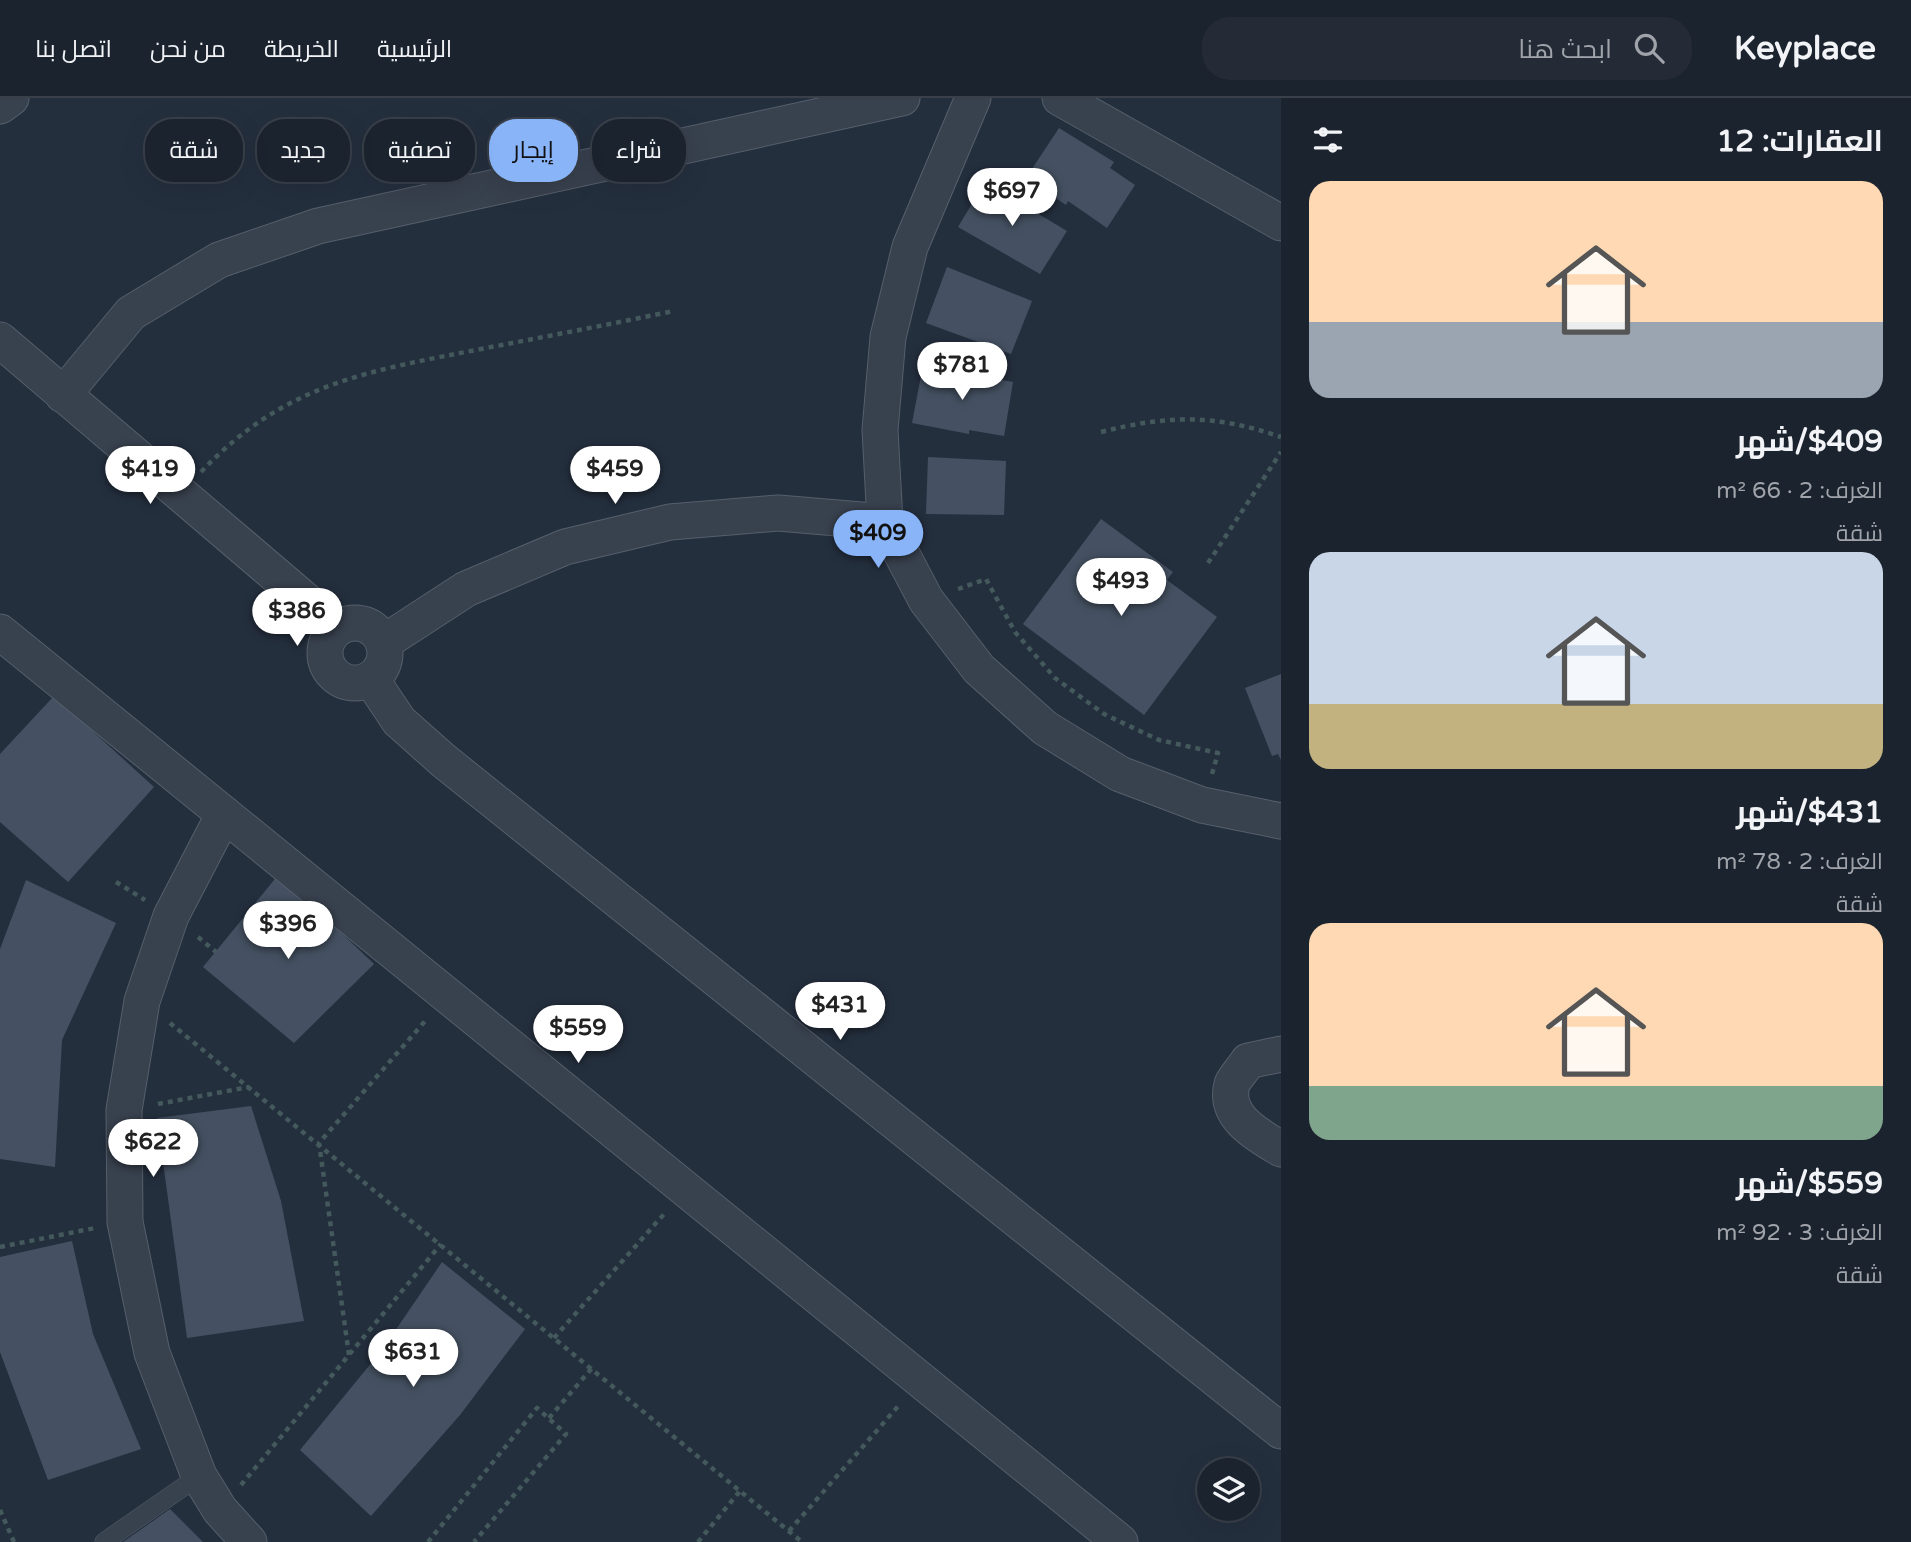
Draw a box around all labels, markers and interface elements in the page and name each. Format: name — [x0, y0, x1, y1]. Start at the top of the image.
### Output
search box — [1202, 17, 1692, 80]
icon: search — [1630, 29, 1668, 67]
text: Keyplace — [1734, 29, 1876, 68]
text: ابحث هنا — [1518, 34, 1612, 65]
text: اتصل بنا — [35, 35, 112, 64]
text: من نحن — [150, 35, 226, 64]
text: الخريطة — [264, 35, 339, 64]
text: الرئيسية — [377, 35, 452, 64]
chip: شقة — [145, 119, 243, 182]
chip: جديد — [257, 119, 350, 182]
chip: تصفية — [364, 119, 475, 182]
chip: إيجار — [489, 119, 578, 182]
chip: شراء — [592, 119, 686, 182]
icon: filters — [1309, 121, 1347, 159]
text: العقارات: 12 — [1716, 123, 1883, 160]
pin: $697 — [971, 169, 1053, 228]
text: $697 — [983, 177, 1041, 205]
icon: home — [1533, 227, 1659, 353]
pin: $781 — [921, 342, 1003, 402]
text: $781 — [933, 351, 991, 379]
text: $409/شهر — [1736, 423, 1883, 460]
pin: $419 — [109, 446, 191, 506]
pin: $459 — [574, 446, 656, 506]
text: $419 — [121, 455, 179, 483]
text: $459 — [586, 455, 644, 483]
text: الغرف: 2 · 66 m² — [1716, 477, 1883, 505]
pin: $409 — [837, 510, 919, 570]
text: $409 — [849, 519, 907, 547]
text: شقة — [1836, 520, 1883, 548]
pin: $493 — [1080, 559, 1162, 618]
text: $493 — [1092, 567, 1150, 595]
pin: $386 — [256, 588, 338, 648]
text: $386 — [268, 597, 326, 625]
icon: home — [1533, 598, 1659, 724]
text: $431/شهر — [1736, 794, 1883, 831]
text: الغرف: 2 · 78 m² — [1716, 848, 1883, 876]
text: شقة — [1836, 891, 1883, 919]
pin: $396 — [247, 902, 329, 961]
text: $396 — [259, 910, 317, 938]
icon: home — [1533, 969, 1659, 1095]
pin: $431 — [799, 982, 881, 1042]
text: $431 — [811, 991, 869, 1019]
pin: $559 — [537, 1006, 619, 1065]
text: $559 — [549, 1014, 607, 1042]
pin: $622 — [112, 1119, 194, 1179]
text: $622 — [124, 1128, 182, 1156]
text: $559/شهر — [1736, 1165, 1883, 1202]
text: الغرف: 3 · 92 m² — [1716, 1219, 1883, 1247]
text: شقة — [1836, 1262, 1883, 1290]
pin: $631 — [372, 1330, 454, 1389]
text: $631 — [384, 1338, 442, 1366]
map controls — [1197, 1458, 1260, 1521]
button: layers — [1197, 1458, 1260, 1521]

